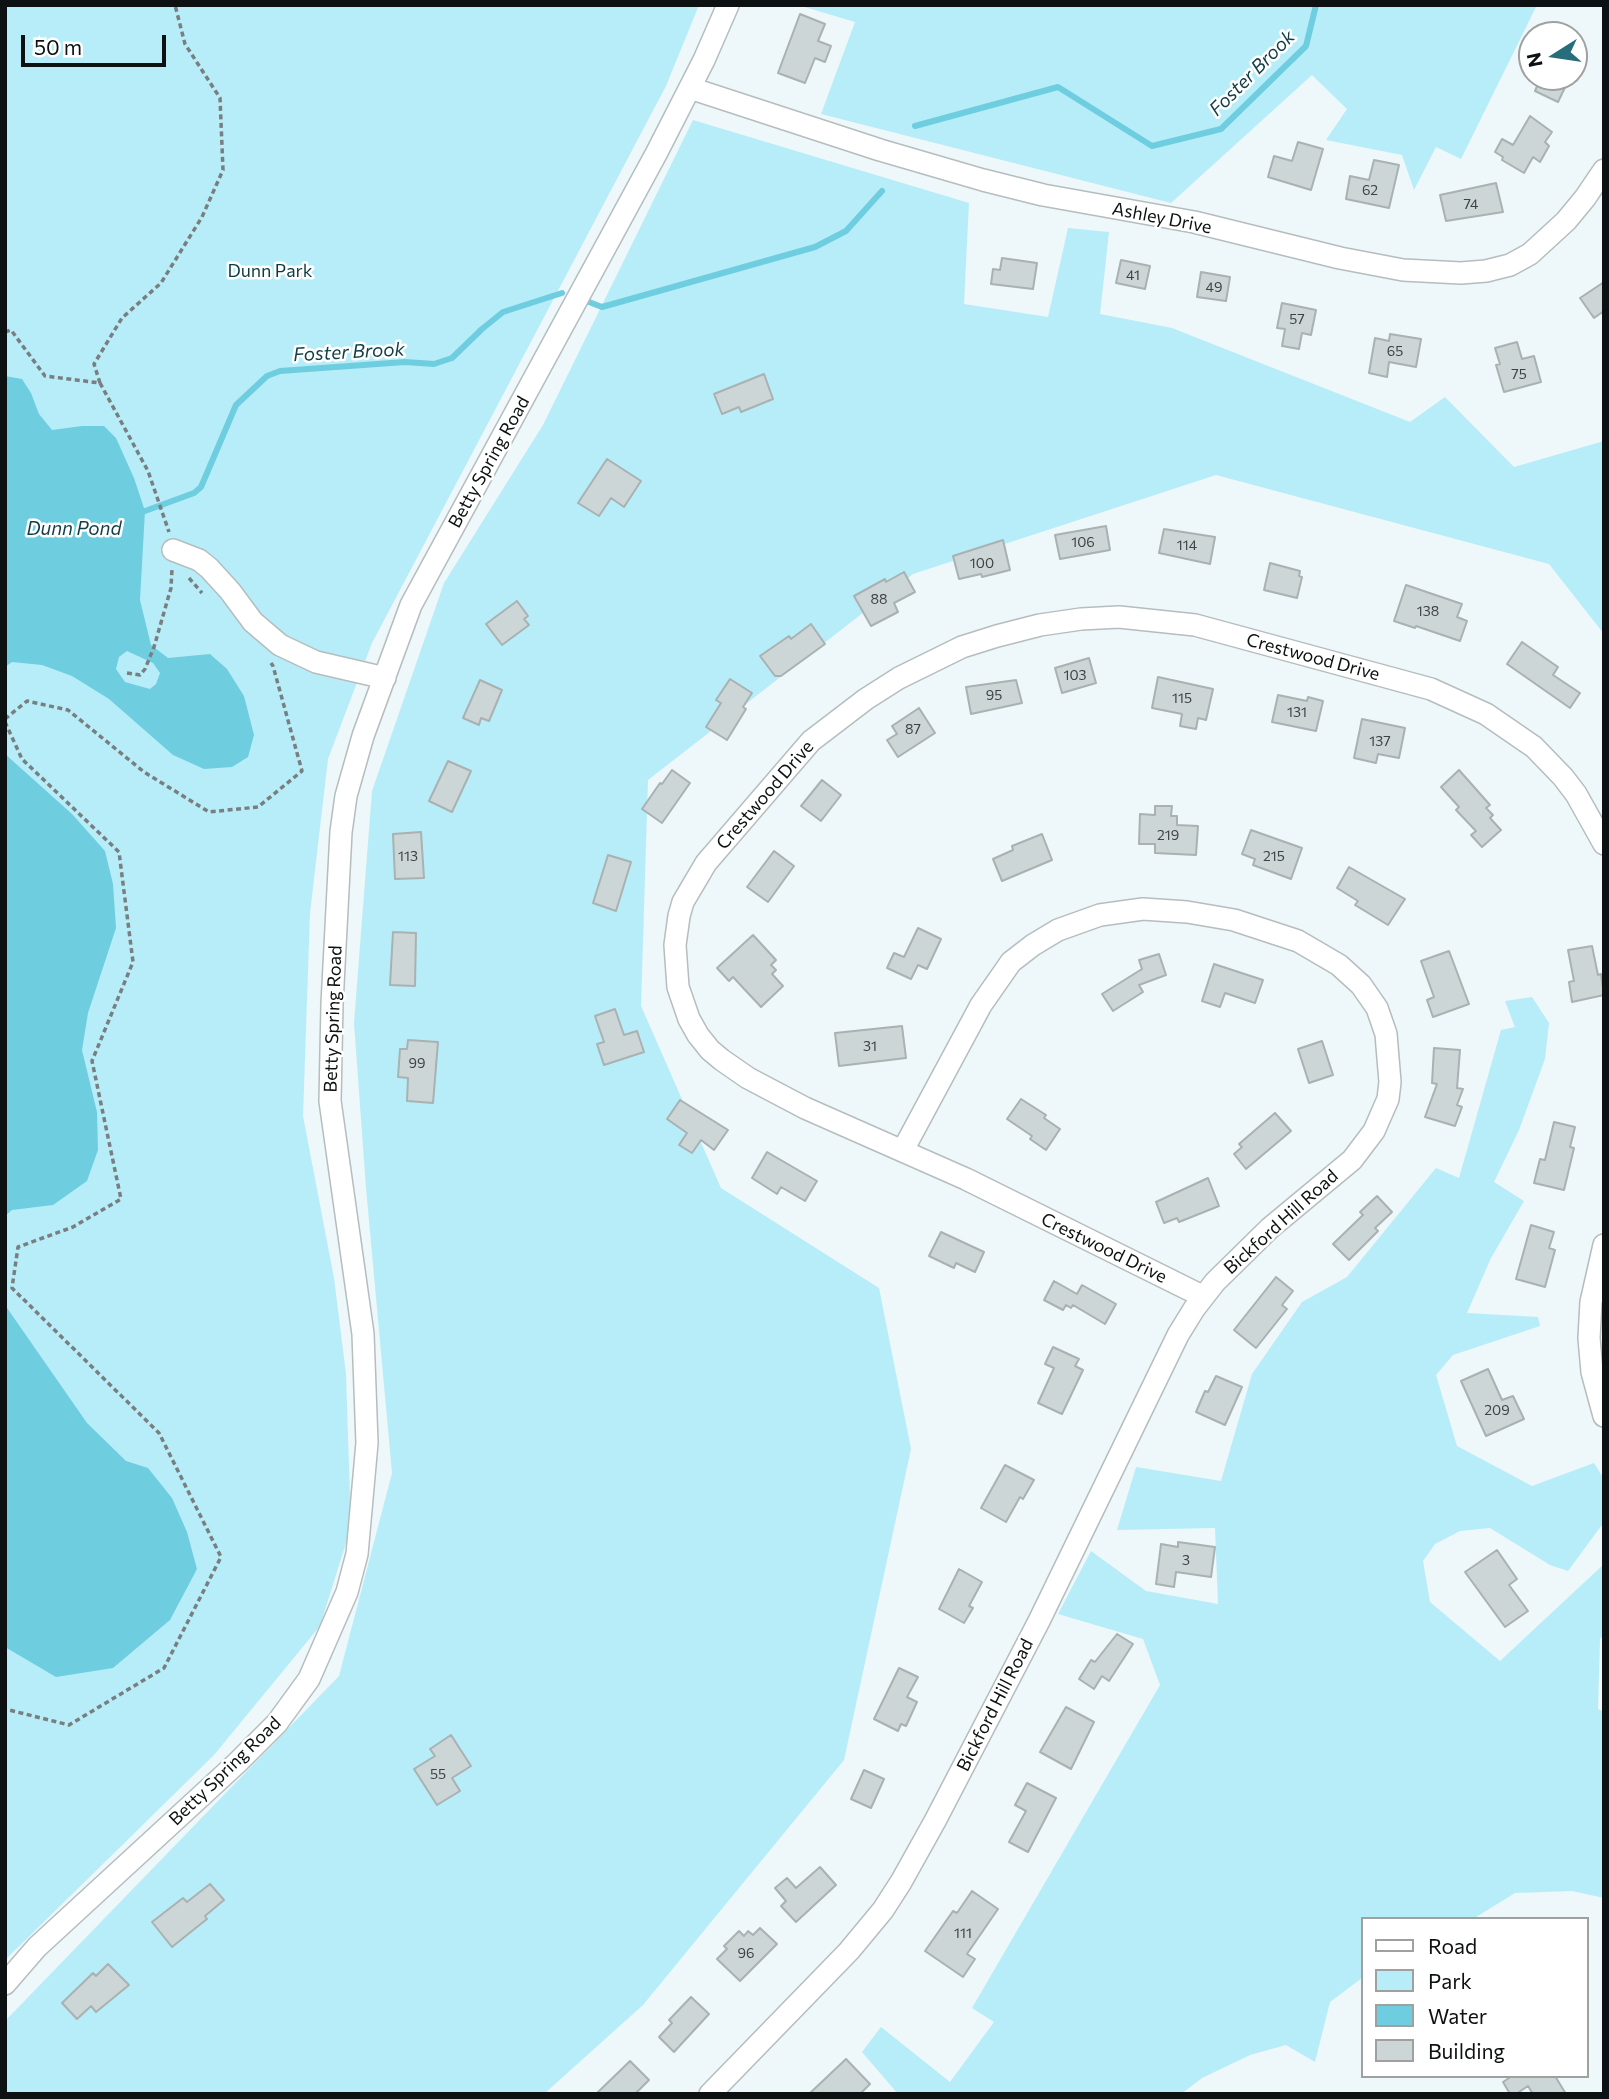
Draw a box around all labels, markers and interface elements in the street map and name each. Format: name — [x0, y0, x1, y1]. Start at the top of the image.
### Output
scale bar — [24, 21, 170, 65]
north arrow — [1518, 21, 1588, 91]
water label: Foster Brook — [1204, 25, 1300, 121]
text: 50 m — [34, 34, 82, 59]
text: N — [1521, 51, 1547, 69]
house number: 62 — [1362, 182, 1378, 198]
house number: 74 — [1464, 196, 1478, 212]
street label: Ashley Drive — [1110, 198, 1214, 238]
park label: Dunn Park — [227, 260, 313, 282]
house number: 41 — [1126, 267, 1140, 283]
house number: 49 — [1206, 279, 1222, 295]
house number: 57 — [1289, 311, 1305, 327]
water label: Foster Brook — [293, 338, 405, 366]
house number: 65 — [1387, 343, 1403, 359]
house number: 75 — [1511, 366, 1527, 382]
street label: Betty Spring Road — [444, 392, 534, 532]
water label: Dunn Pond — [27, 518, 121, 540]
house number: 106 — [1071, 534, 1095, 550]
house number: 114 — [1177, 537, 1197, 553]
house number: 100 — [970, 555, 994, 571]
house number: 88 — [871, 591, 887, 607]
house number: 138 — [1417, 603, 1439, 619]
street label: Crestwood Drive — [1244, 629, 1382, 685]
house number: 103 — [1063, 667, 1087, 683]
house number: 95 — [986, 687, 1002, 703]
house number: 115 — [1172, 690, 1192, 706]
house number: 131 — [1287, 704, 1307, 720]
house number: 87 — [905, 721, 921, 737]
house number: 137 — [1369, 733, 1391, 749]
street label: Crestwood Drive — [712, 736, 818, 854]
house number: 219 — [1157, 827, 1179, 843]
house number: 113 — [398, 848, 418, 864]
house number: 215 — [1263, 848, 1285, 864]
street label: Betty Spring Road — [320, 945, 346, 1093]
house number: 31 — [863, 1038, 877, 1054]
house number: 99 — [409, 1055, 425, 1071]
street label: Bickford Hill Road — [1220, 1165, 1342, 1279]
street label: Crestwood Drive — [1038, 1208, 1170, 1288]
house number: 209 — [1484, 1402, 1510, 1418]
house number: 3 — [1182, 1552, 1190, 1568]
street label: Bickford Hill Road — [952, 1635, 1038, 1775]
street label: Betty Spring Road — [165, 1712, 285, 1830]
house number: 55 — [430, 1766, 446, 1782]
legend — [1360, 1917, 1588, 2078]
house number: 111 — [954, 1925, 972, 1941]
text: Road — [1428, 1933, 1477, 1958]
house number: 96 — [738, 1945, 754, 1961]
text: Park — [1428, 1968, 1472, 1993]
text: Water — [1428, 2003, 1487, 2028]
text: Building — [1428, 2038, 1505, 2063]

